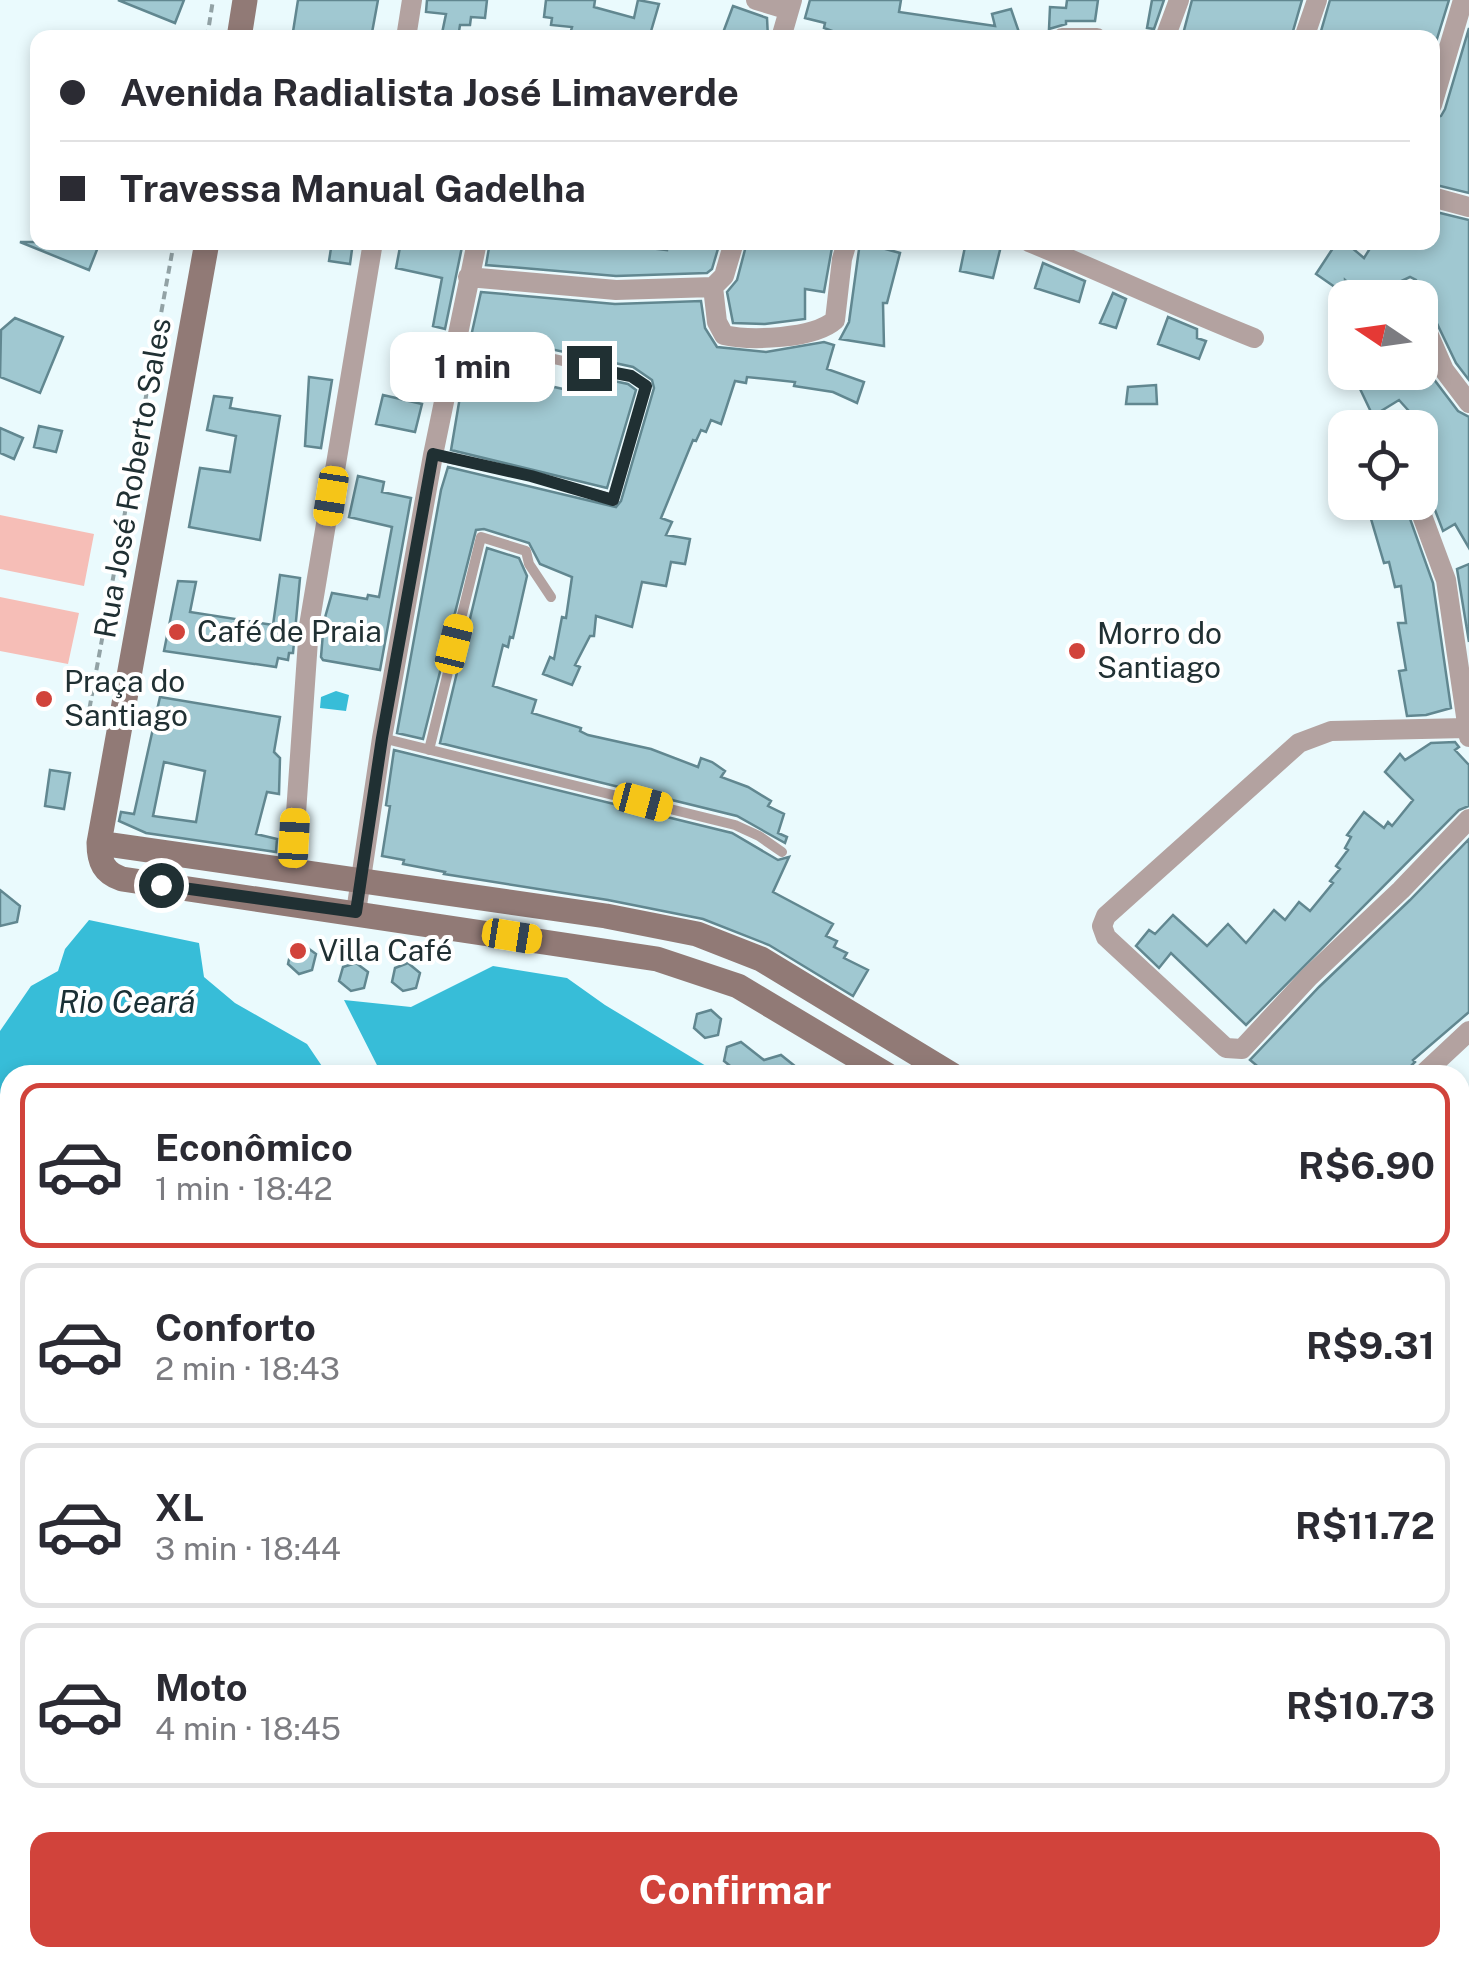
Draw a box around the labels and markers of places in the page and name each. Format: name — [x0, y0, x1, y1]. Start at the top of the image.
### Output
place label: Café de Praia — [197, 613, 382, 649]
place label: Morro do Santiago — [1097, 615, 1222, 685]
marker: Café de Praia — [166, 621, 188, 643]
marker: Morro do Santiago — [1066, 640, 1088, 662]
place label: Praça do Santiago — [64, 663, 188, 733]
marker: Praça do Santiago — [33, 688, 55, 710]
place label: Villa Café — [318, 932, 452, 968]
marker: Villa Café — [287, 940, 309, 962]

